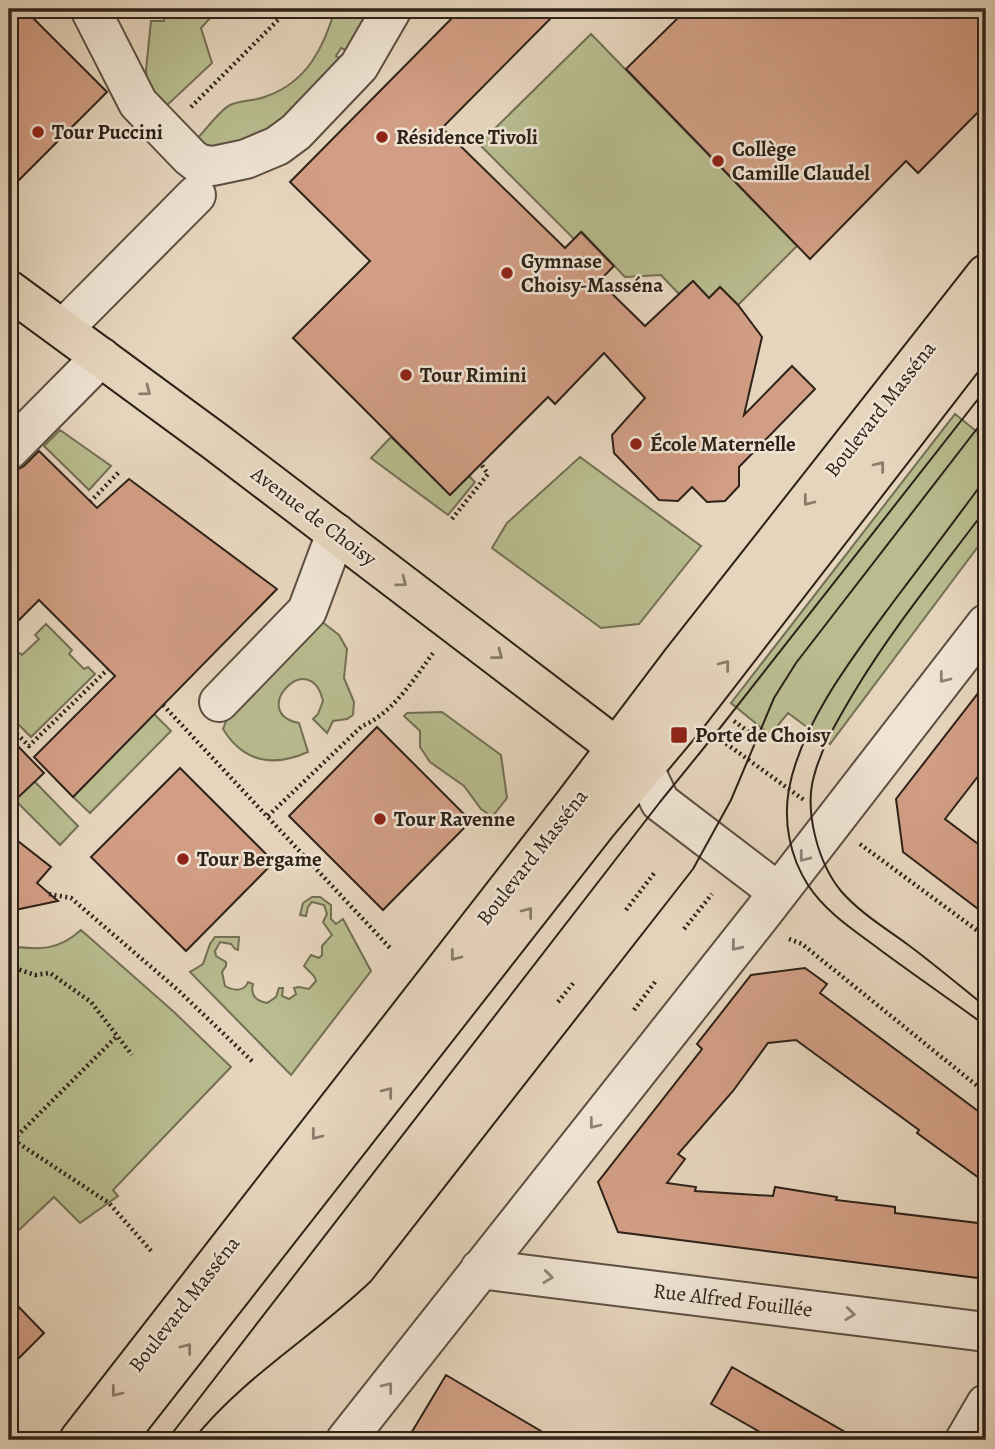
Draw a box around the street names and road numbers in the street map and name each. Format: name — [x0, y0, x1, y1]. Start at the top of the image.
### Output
street label: Boulevard Masséna — [818, 335, 942, 483]
street label: Avenue de Choisy — [245, 459, 383, 573]
street label: Boulevard Masséna — [470, 783, 594, 931]
street label: Boulevard Masséna — [122, 1230, 246, 1378]
street label: Rue Alfred Fouillée — [652, 1276, 814, 1324]

